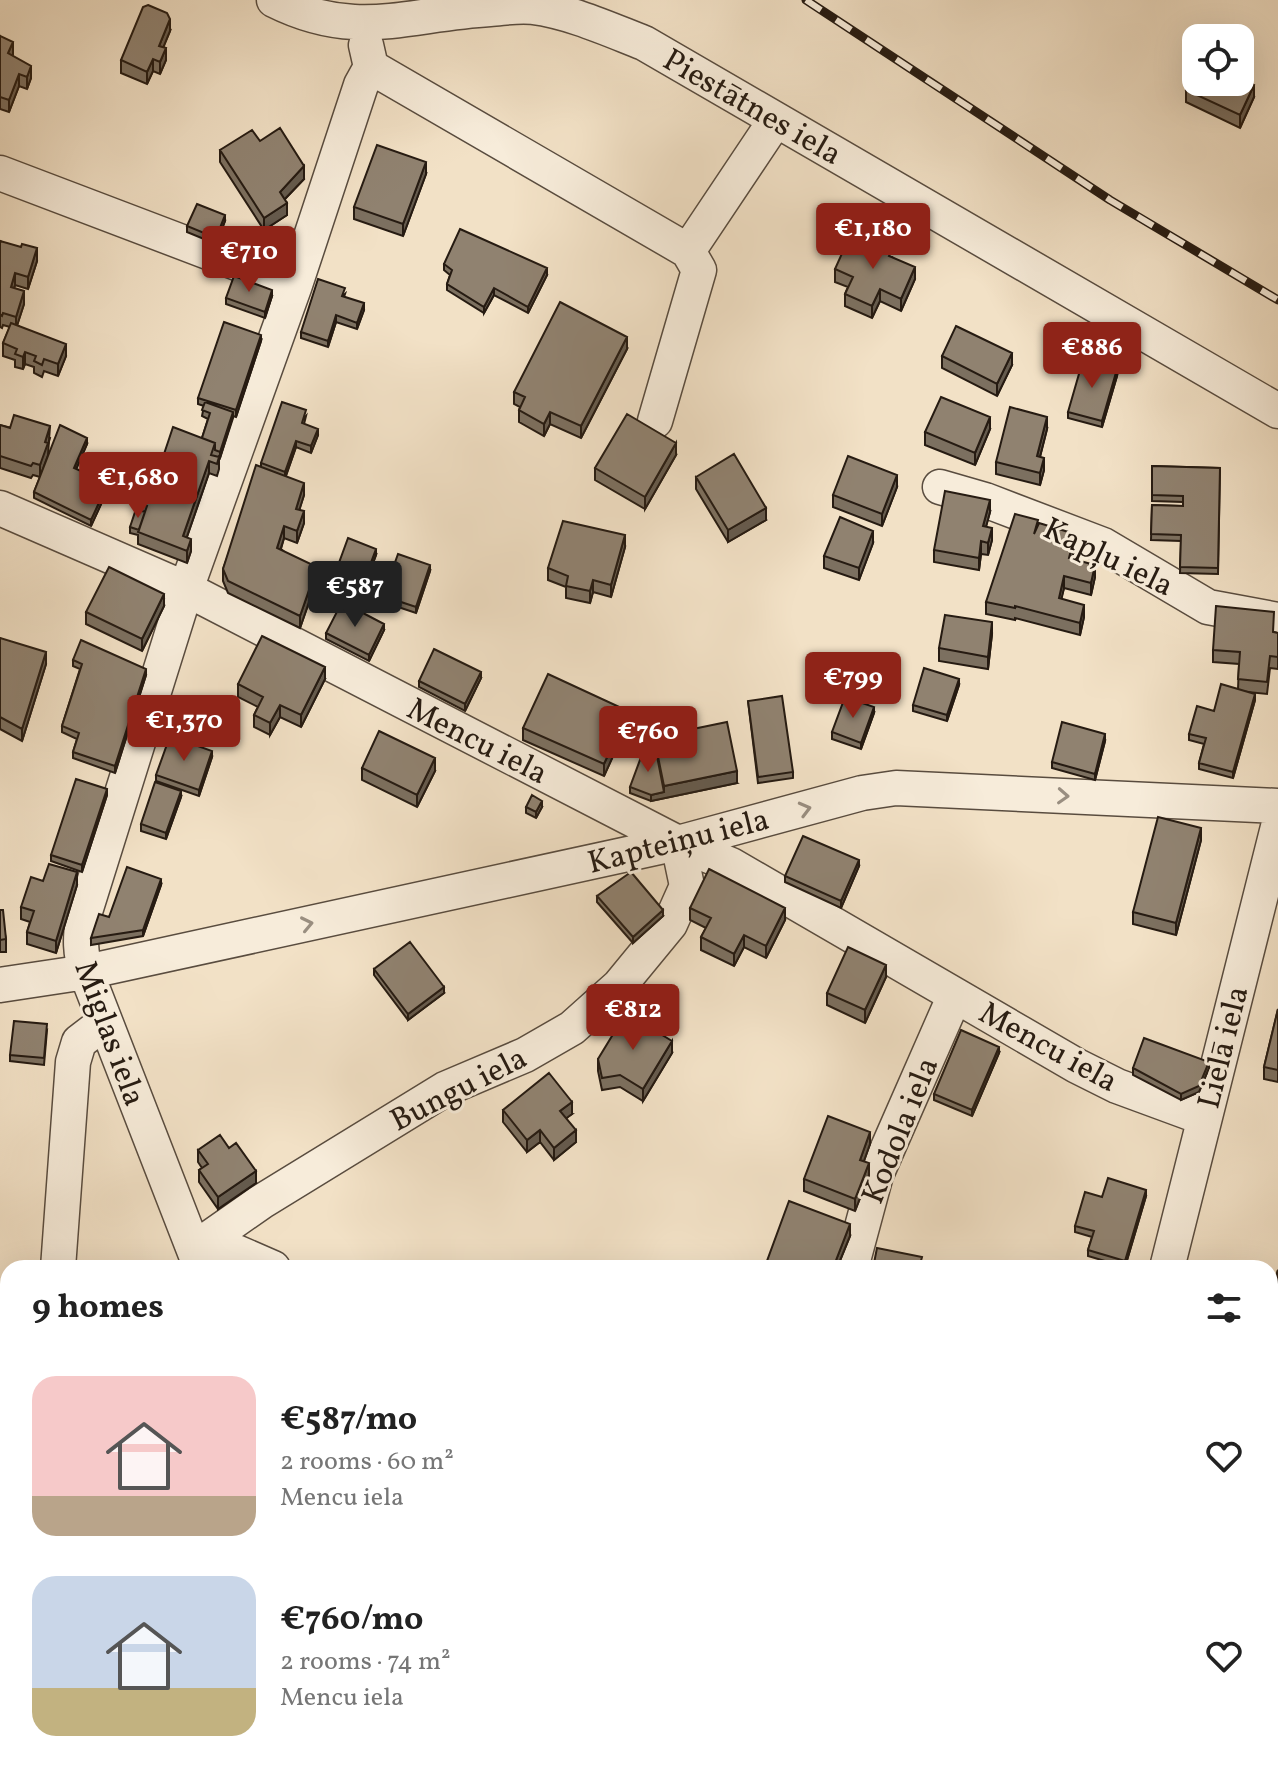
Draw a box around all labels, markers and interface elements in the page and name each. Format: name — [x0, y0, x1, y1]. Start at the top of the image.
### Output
map controls — [1182, 24, 1254, 96]
button: locate — [1182, 24, 1254, 96]
street label: Piestātnes iela — [654, 40, 849, 178]
pin: €1,180 — [808, 203, 938, 271]
text: €1,180 — [834, 211, 912, 247]
pin: €710 — [202, 226, 296, 294]
text: €710 — [220, 234, 278, 270]
pin: €886 — [1045, 322, 1139, 390]
text: €886 — [1061, 330, 1123, 366]
pin: €1,680 — [73, 452, 203, 520]
text: €1,680 — [97, 460, 179, 496]
street label: Kapļu iela — [1035, 508, 1180, 609]
pin: €587 — [308, 561, 402, 629]
text: €587 — [326, 569, 384, 605]
pin: €799 — [806, 652, 900, 720]
text: €799 — [823, 660, 883, 696]
street label: Mencu iela — [399, 688, 555, 797]
pin: €1,370 — [119, 695, 249, 763]
text: €1,370 — [145, 703, 223, 739]
pin: €760 — [601, 706, 695, 774]
text: €760 — [617, 714, 679, 750]
one-way arrow — [1057, 787, 1070, 804]
street label: Kapteiņu iela — [583, 799, 774, 887]
one-way arrow — [798, 801, 812, 818]
one-way arrow — [300, 916, 313, 933]
street label: Miglas iela — [62, 955, 155, 1113]
street label: Lielā iela — [1188, 982, 1261, 1114]
pin: €812 — [586, 984, 680, 1052]
text: €812 — [604, 992, 662, 1028]
street label: Mencu iela — [970, 992, 1125, 1105]
street label: Bungu iela — [383, 1037, 535, 1144]
street label: Kodola iela — [852, 1051, 951, 1211]
text: 9 homes — [32, 1285, 164, 1332]
icon: filters — [1202, 1286, 1246, 1330]
text: €587/mo — [280, 1397, 417, 1444]
icon: home — [96, 1408, 192, 1504]
icon: heart — [1202, 1434, 1246, 1478]
text: 2 rooms · 60 m² — [280, 1444, 454, 1480]
text: Mencu iela — [280, 1480, 404, 1516]
text: €760/mo — [280, 1597, 423, 1644]
icon: home — [96, 1608, 192, 1704]
icon: heart — [1202, 1634, 1246, 1678]
text: 2 rooms · 74 m² — [280, 1644, 451, 1680]
text: Mencu iela — [280, 1680, 404, 1716]

